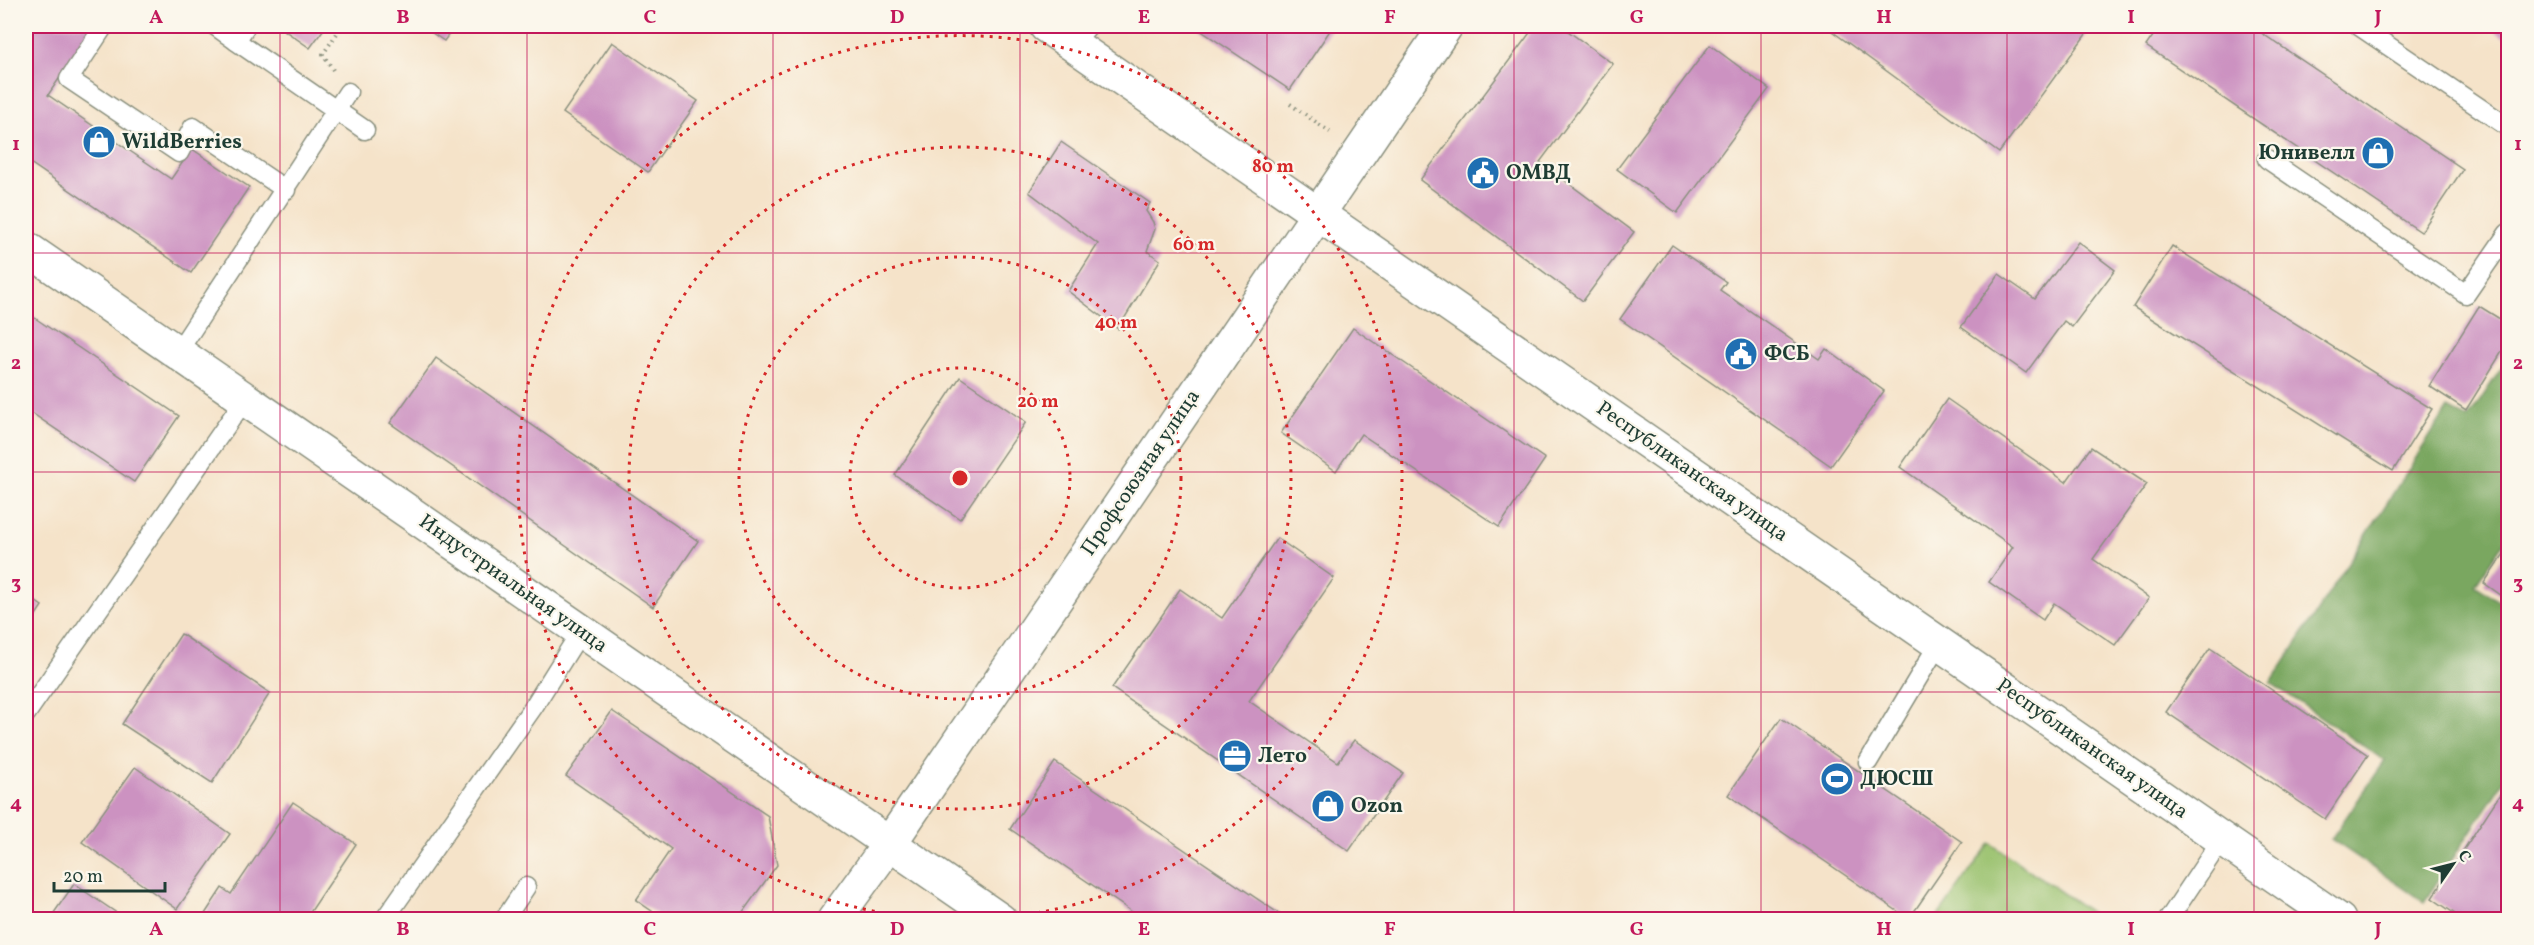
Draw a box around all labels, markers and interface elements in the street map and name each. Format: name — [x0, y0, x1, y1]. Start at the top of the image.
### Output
text: A — [149, 4, 163, 32]
text: B — [396, 4, 410, 32]
text: C — [644, 4, 657, 32]
text: D — [890, 4, 904, 32]
text: E — [1138, 4, 1150, 32]
text: F — [1384, 4, 1396, 32]
text: G — [1630, 4, 1644, 32]
text: H — [1876, 4, 1892, 32]
text: I — [2127, 4, 2135, 32]
text: J — [2373, 4, 2382, 32]
shop icon: WildBerries — [81, 124, 117, 160]
place label: WildBerries — [122, 128, 242, 157]
text: 1 — [12, 131, 20, 159]
text: 1 — [2514, 131, 2522, 159]
shop icon: Юнивелл — [2360, 135, 2396, 171]
place label: Юнивелл — [2258, 139, 2355, 168]
text: 80 m — [1252, 155, 1294, 180]
public building icon: ОМВД — [1465, 155, 1501, 191]
place label: ОМВД — [1506, 159, 1571, 188]
text: 60 m — [1173, 233, 1215, 258]
text: 40 m — [1095, 311, 1137, 336]
public building icon: ФСБ — [1723, 336, 1759, 372]
place label: ФСБ — [1764, 340, 1810, 369]
text: 2 — [11, 350, 21, 378]
text: 2 — [2513, 350, 2523, 378]
street label: Профсоюзная улица — [1074, 384, 1208, 562]
text: 20 m — [1017, 390, 1059, 415]
street label: Республиканская улица — [1590, 395, 1794, 549]
centre of rings — [950, 468, 970, 488]
street label: Индустриальная улица — [413, 508, 613, 660]
text: 3 — [11, 570, 21, 598]
text: 3 — [2513, 570, 2523, 598]
street label: Республиканская улица — [1990, 672, 2194, 826]
office icon: Лето — [1217, 738, 1253, 774]
place label: Лето — [1258, 742, 1307, 771]
sports icon: ДЮСШ — [1819, 761, 1855, 797]
place label: ДЮСШ — [1860, 765, 1934, 794]
shop icon: Ozon — [1310, 788, 1346, 824]
text: 4 — [10, 790, 22, 818]
text: 4 — [2512, 790, 2524, 818]
place label: Ozon — [1351, 792, 1403, 821]
north arrow — [2423, 834, 2483, 894]
text: С — [2452, 846, 2476, 867]
scale bar — [54, 855, 165, 893]
text: 20 m — [63, 865, 103, 890]
text: A — [149, 916, 163, 944]
text: B — [396, 916, 410, 944]
text: C — [644, 916, 657, 944]
text: D — [890, 916, 904, 944]
text: E — [1138, 916, 1150, 944]
text: F — [1384, 916, 1396, 944]
text: G — [1630, 916, 1644, 944]
text: H — [1876, 916, 1892, 944]
text: I — [2127, 916, 2135, 944]
text: J — [2373, 916, 2382, 944]

